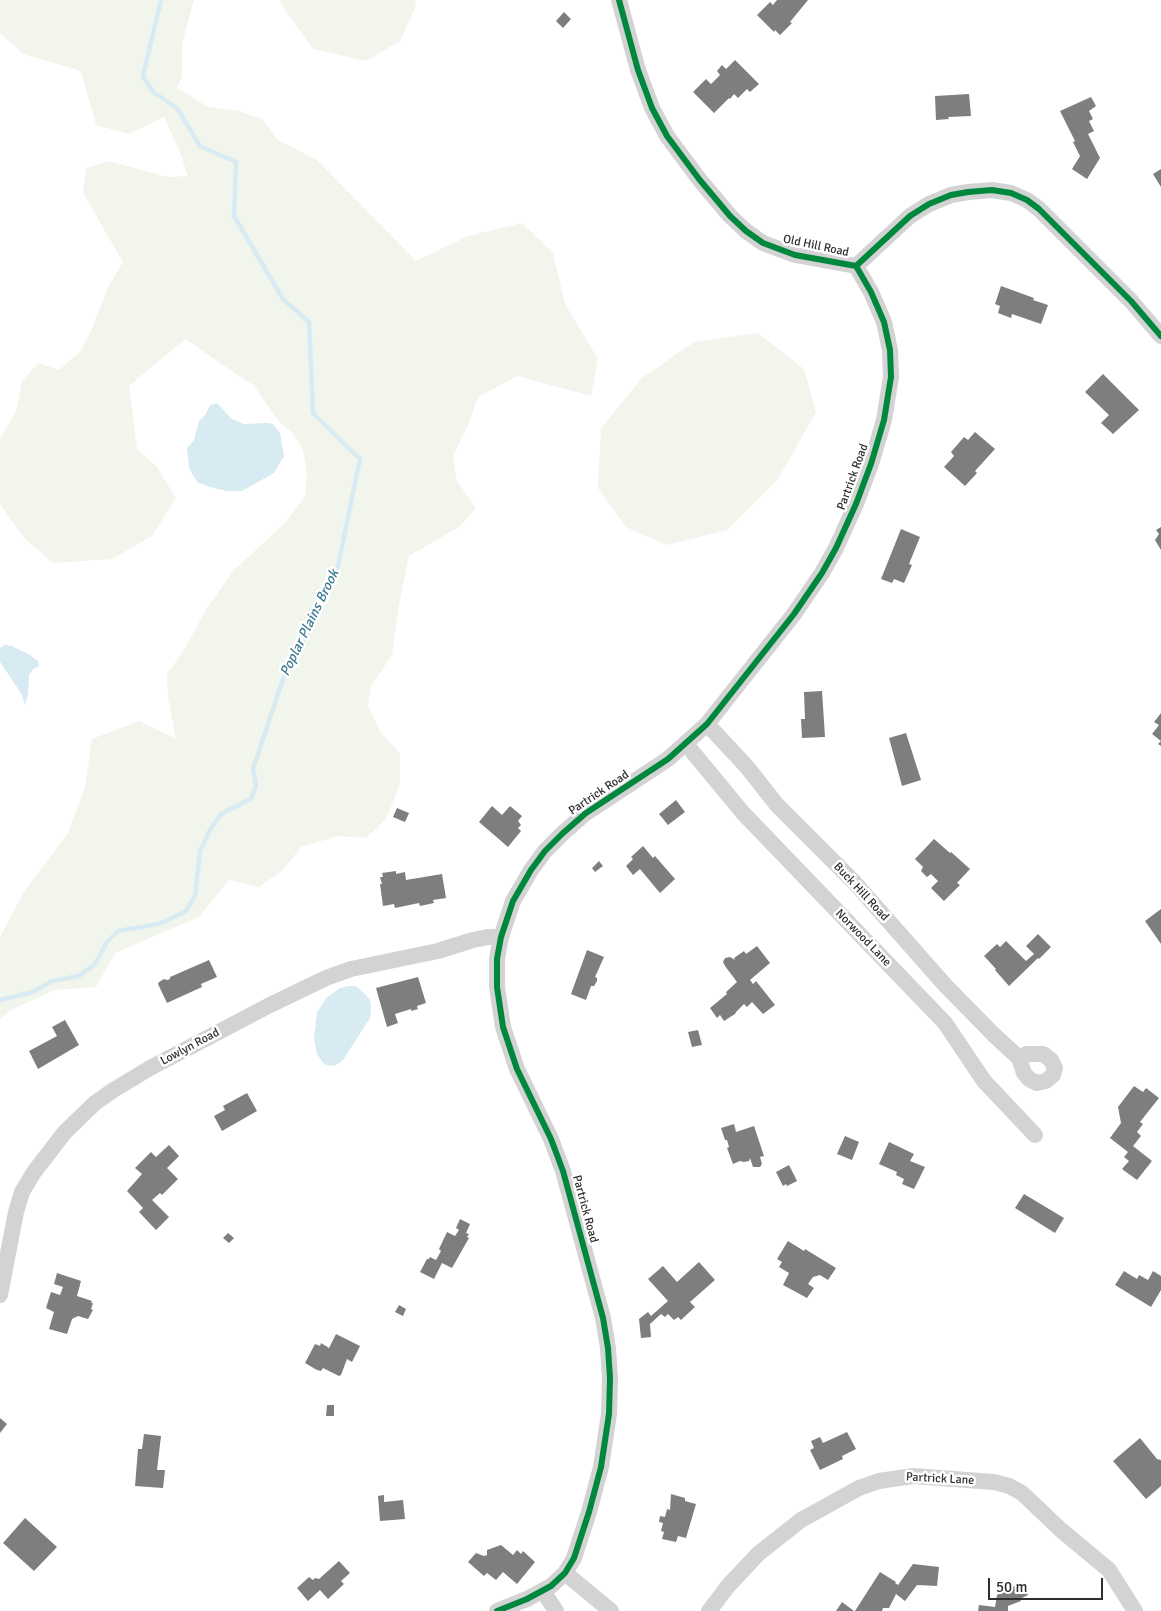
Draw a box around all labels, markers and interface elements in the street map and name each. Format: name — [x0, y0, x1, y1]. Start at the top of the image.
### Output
street label: Old Hill Road — [782, 232, 850, 260]
street label: Partrick Road — [834, 442, 872, 512]
water label: Poplar Plains Brook — [277, 567, 343, 679]
street label: Partrick Road — [566, 768, 632, 818]
street label: Buck Hill Road — [830, 860, 892, 924]
street label: Norwood Lane — [832, 906, 894, 970]
street label: Lowlyn Road — [158, 1025, 222, 1069]
street label: Partrick Road — [569, 1174, 601, 1244]
street label: Partrick Lane — [905, 1470, 975, 1488]
scale bar — [991, 1568, 1106, 1600]
text: 50 m — [996, 1578, 1027, 1596]

